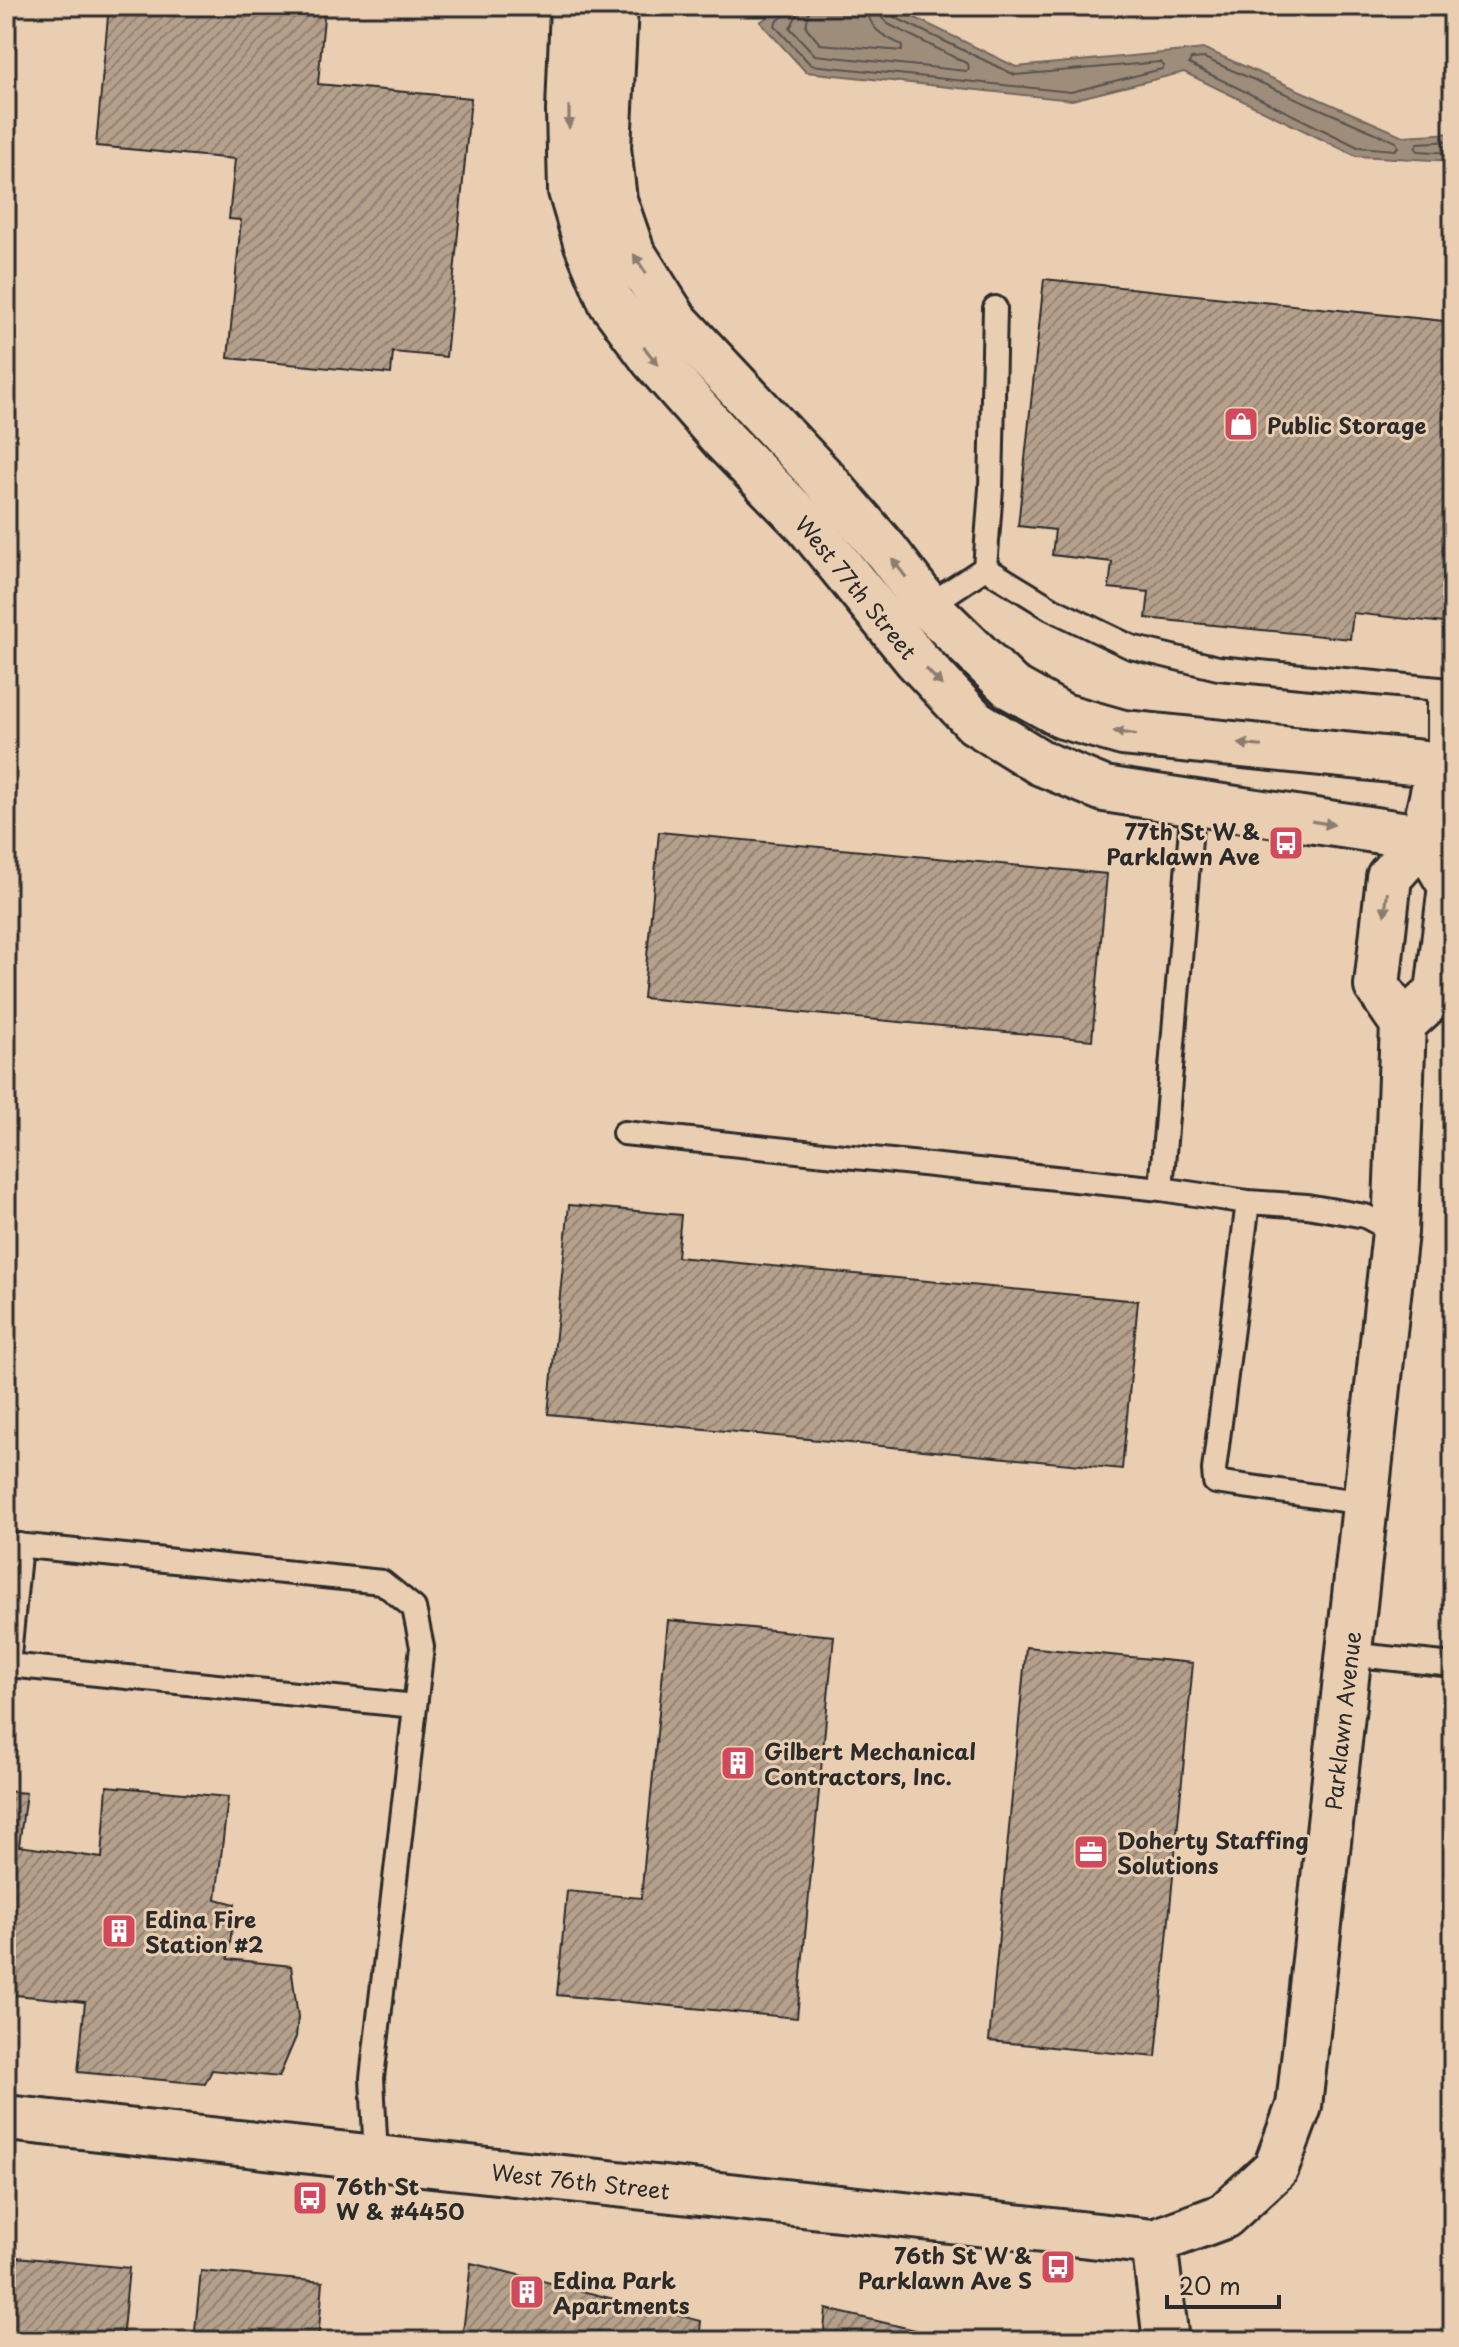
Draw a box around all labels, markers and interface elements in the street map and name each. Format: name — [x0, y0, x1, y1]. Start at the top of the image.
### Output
one-way arrow — [563, 105, 575, 130]
one-way arrow — [632, 254, 647, 275]
one-way arrow — [642, 346, 659, 366]
shop icon: Public Storage — [1222, 405, 1260, 443]
place label: Public Storage — [1267, 408, 1426, 441]
street label: West 77th Street — [789, 507, 926, 666]
one-way arrow — [892, 558, 908, 578]
one-way arrow — [924, 668, 942, 687]
one-way arrow — [1113, 726, 1138, 738]
one-way arrow — [1237, 739, 1262, 752]
place label: 77th St W & Parklawn Ave — [1106, 814, 1260, 872]
one-way arrow — [1311, 817, 1336, 830]
bus stop icon: 77th St W & Parklawn Ave — [1267, 824, 1305, 862]
one-way arrow — [1380, 892, 1393, 917]
street label: Parklawn Avenue — [1315, 1629, 1368, 1812]
place label: Gilbert Mechanical Contractors, Inc. — [764, 1734, 976, 1792]
building icon: Gilbert Mechanical Contractors, Inc. — [719, 1744, 757, 1782]
place label: Doherty Staffing Solutions — [1117, 1823, 1309, 1881]
office icon: Doherty Staffing Solutions — [1072, 1833, 1110, 1871]
place label: Edina Fire Station #2 — [145, 1902, 263, 1960]
building icon: Edina Fire Station #2 — [100, 1912, 138, 1950]
street label: West 76th Street — [490, 2154, 672, 2206]
place label: 76th St W & #4450 — [336, 2169, 464, 2227]
bus stop icon: 76th St W & #4450 — [291, 2179, 329, 2217]
place label: 76th St W & Parklawn Ave S — [858, 2238, 1032, 2296]
bus stop icon: 76th St W & Parklawn Ave S — [1039, 2248, 1077, 2286]
scale bar — [1167, 2259, 1279, 2309]
place label: Edina Park Apartments — [553, 2263, 690, 2321]
text: 20 m — [1179, 2267, 1241, 2303]
building icon: Edina Park Apartments — [508, 2273, 546, 2311]

